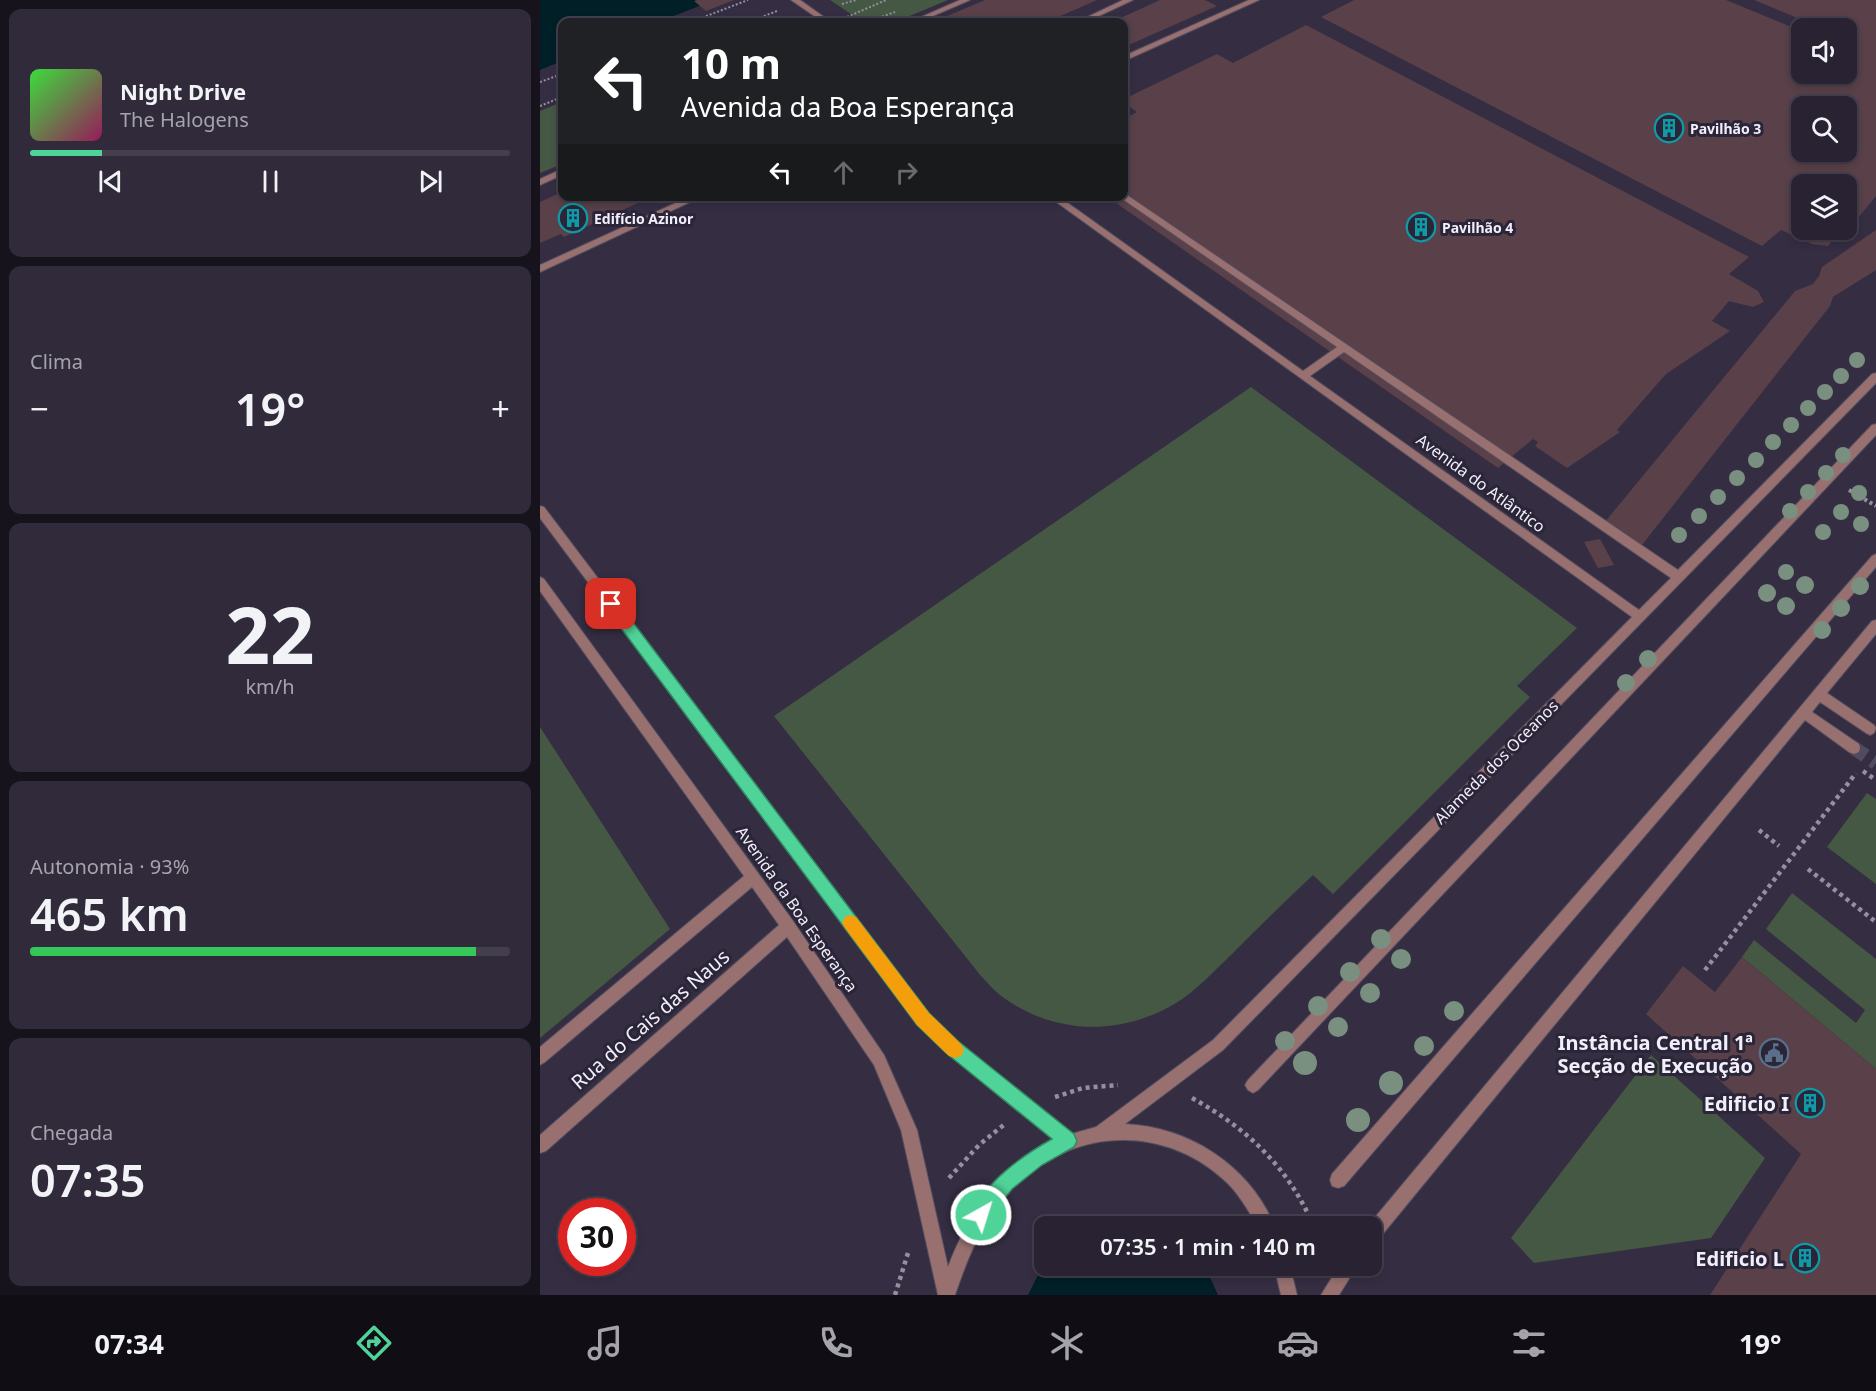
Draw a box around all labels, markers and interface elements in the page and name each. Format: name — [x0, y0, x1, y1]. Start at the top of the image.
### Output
map controls — [1791, 18, 1857, 240]
button: sound — [1791, 18, 1857, 84]
text: 10 m — [681, 34, 781, 91]
icon: left — [582, 42, 660, 120]
text: Night Drive — [120, 76, 246, 106]
text: Avenida da Boa Esperança — [681, 88, 1015, 125]
button: search — [1791, 96, 1857, 162]
text: The Halogens — [120, 106, 249, 133]
building icon: Pavilhão 3 — [1653, 112, 1685, 144]
place label: Pavilhão 3 — [1690, 119, 1761, 138]
icon: left — [764, 156, 797, 189]
icon: ahead — [827, 156, 860, 189]
icon: right — [890, 156, 923, 189]
icon: previous — [94, 165, 127, 198]
icon: pause — [254, 165, 287, 198]
icon: next — [414, 165, 447, 198]
button: layers — [1791, 174, 1857, 240]
building icon: Edifício Azinor — [557, 202, 589, 234]
place label: Edifício Azinor — [594, 209, 694, 228]
building icon: Pavilhão 4 — [1405, 211, 1437, 243]
place label: Pavilhão 4 — [1442, 218, 1513, 237]
text: Clima — [30, 348, 83, 375]
text: 19° — [235, 378, 305, 439]
text: − — [30, 386, 49, 431]
text: + — [491, 386, 510, 431]
street label: Avenida do Atlântico — [1412, 429, 1550, 537]
pin — [585, 578, 636, 629]
text: 22 — [225, 581, 315, 687]
icon: arrive — [594, 587, 627, 620]
text: km/h — [245, 673, 295, 700]
street label: Alameda dos Oceanos — [1429, 695, 1563, 829]
street label: Avenida da Boa Esperança — [731, 822, 863, 996]
text: Autonomia · 93% — [30, 853, 189, 880]
text: 465 km — [30, 883, 189, 944]
street label: Rua do Cais das Naus — [565, 943, 735, 1095]
place label: Instância Central 1ª Secção de Execução — [1558, 1029, 1753, 1079]
public building icon: Instância Central 1ª Secção de Execução — [1758, 1037, 1790, 1069]
building icon: Edificio I — [1794, 1087, 1826, 1119]
place label: Edificio I — [1704, 1090, 1789, 1117]
text: Chegada — [30, 1119, 113, 1146]
text: 07:35 — [30, 1149, 145, 1210]
position arrow — [949, 1183, 1013, 1247]
speed limit sign: 30 — [558, 1198, 636, 1276]
text: 07:35 · 1 min · 140 m — [1100, 1231, 1316, 1261]
building icon: Edificio L — [1789, 1242, 1821, 1274]
place label: Edificio L — [1695, 1245, 1784, 1272]
icon: directions — [353, 1322, 395, 1364]
icon: music — [584, 1322, 626, 1364]
icon: phone — [815, 1322, 857, 1364]
icon: climate — [1046, 1322, 1088, 1364]
icon: car — [1277, 1322, 1319, 1364]
icon: filters — [1508, 1322, 1550, 1364]
text: 07:34 — [95, 1325, 164, 1362]
text: 19° — [1739, 1325, 1781, 1362]

